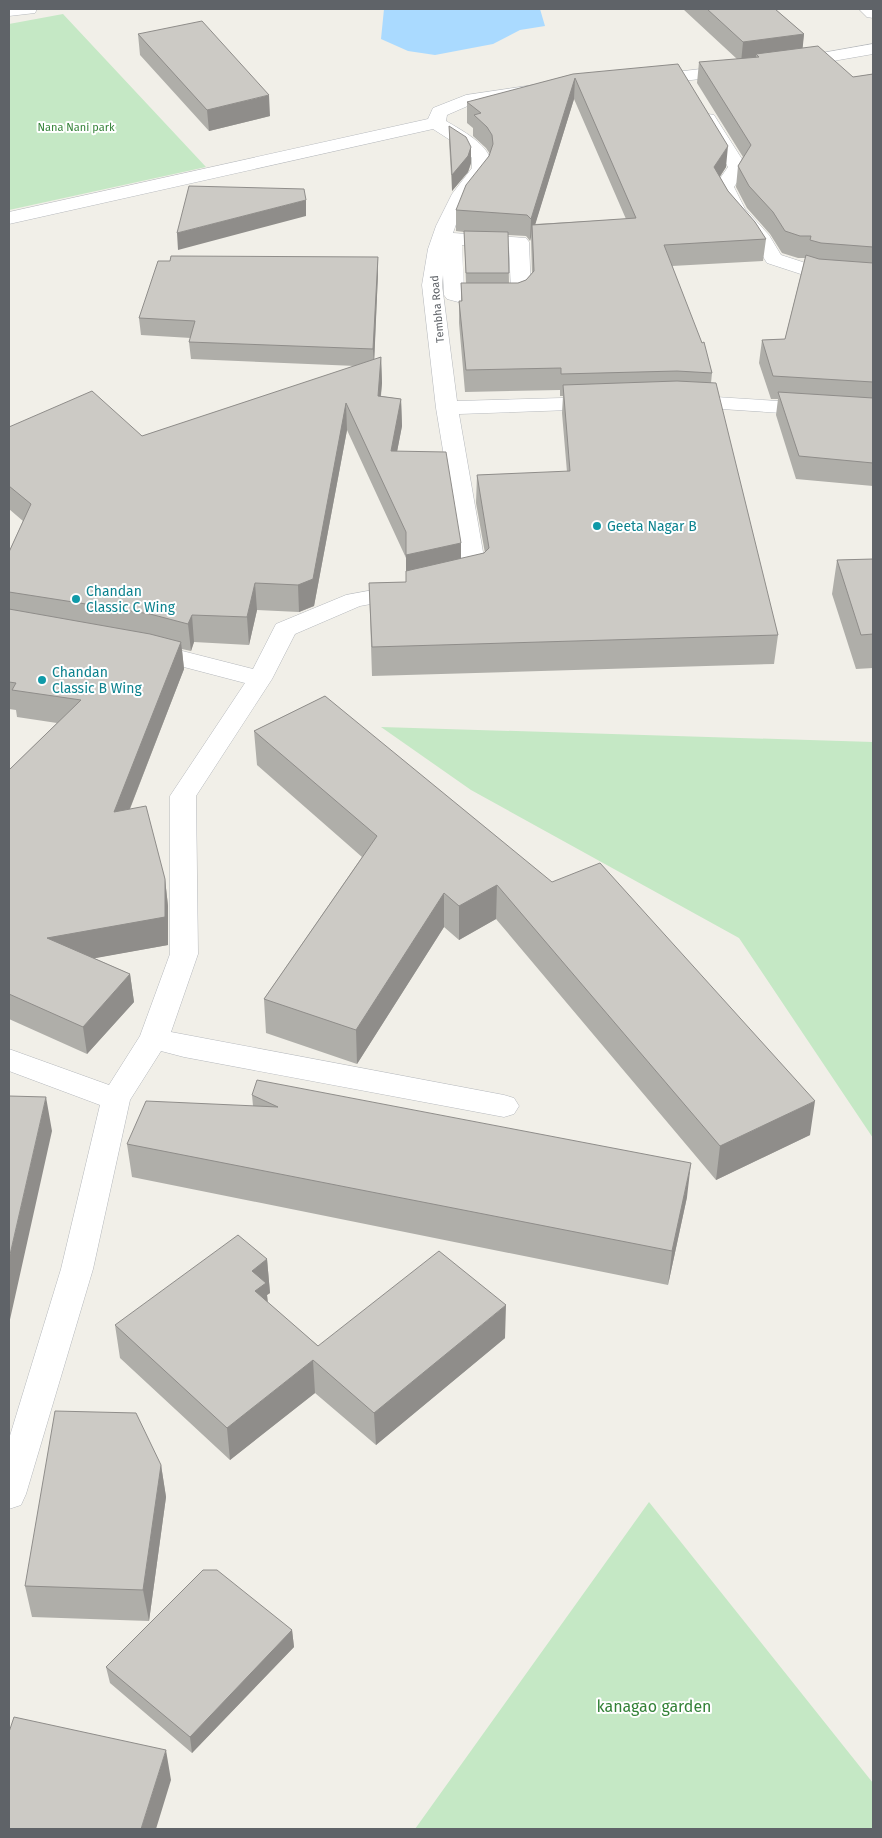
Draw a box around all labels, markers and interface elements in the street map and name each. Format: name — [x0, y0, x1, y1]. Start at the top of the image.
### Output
park label: Nana Nani park — [37, 121, 115, 134]
street label: Tembha Road — [428, 275, 447, 343]
place label: Geeta Nagar B — [607, 518, 697, 535]
marker: Geeta Nagar B — [591, 520, 603, 532]
place label: Chandan Classic C Wing — [86, 583, 176, 616]
marker: Chandan Classic C Wing — [70, 593, 82, 605]
place label: Chandan Classic B Wing — [52, 664, 142, 697]
marker: Chandan Classic B Wing — [36, 674, 48, 686]
park label: kanagao garden — [597, 1697, 711, 1716]

